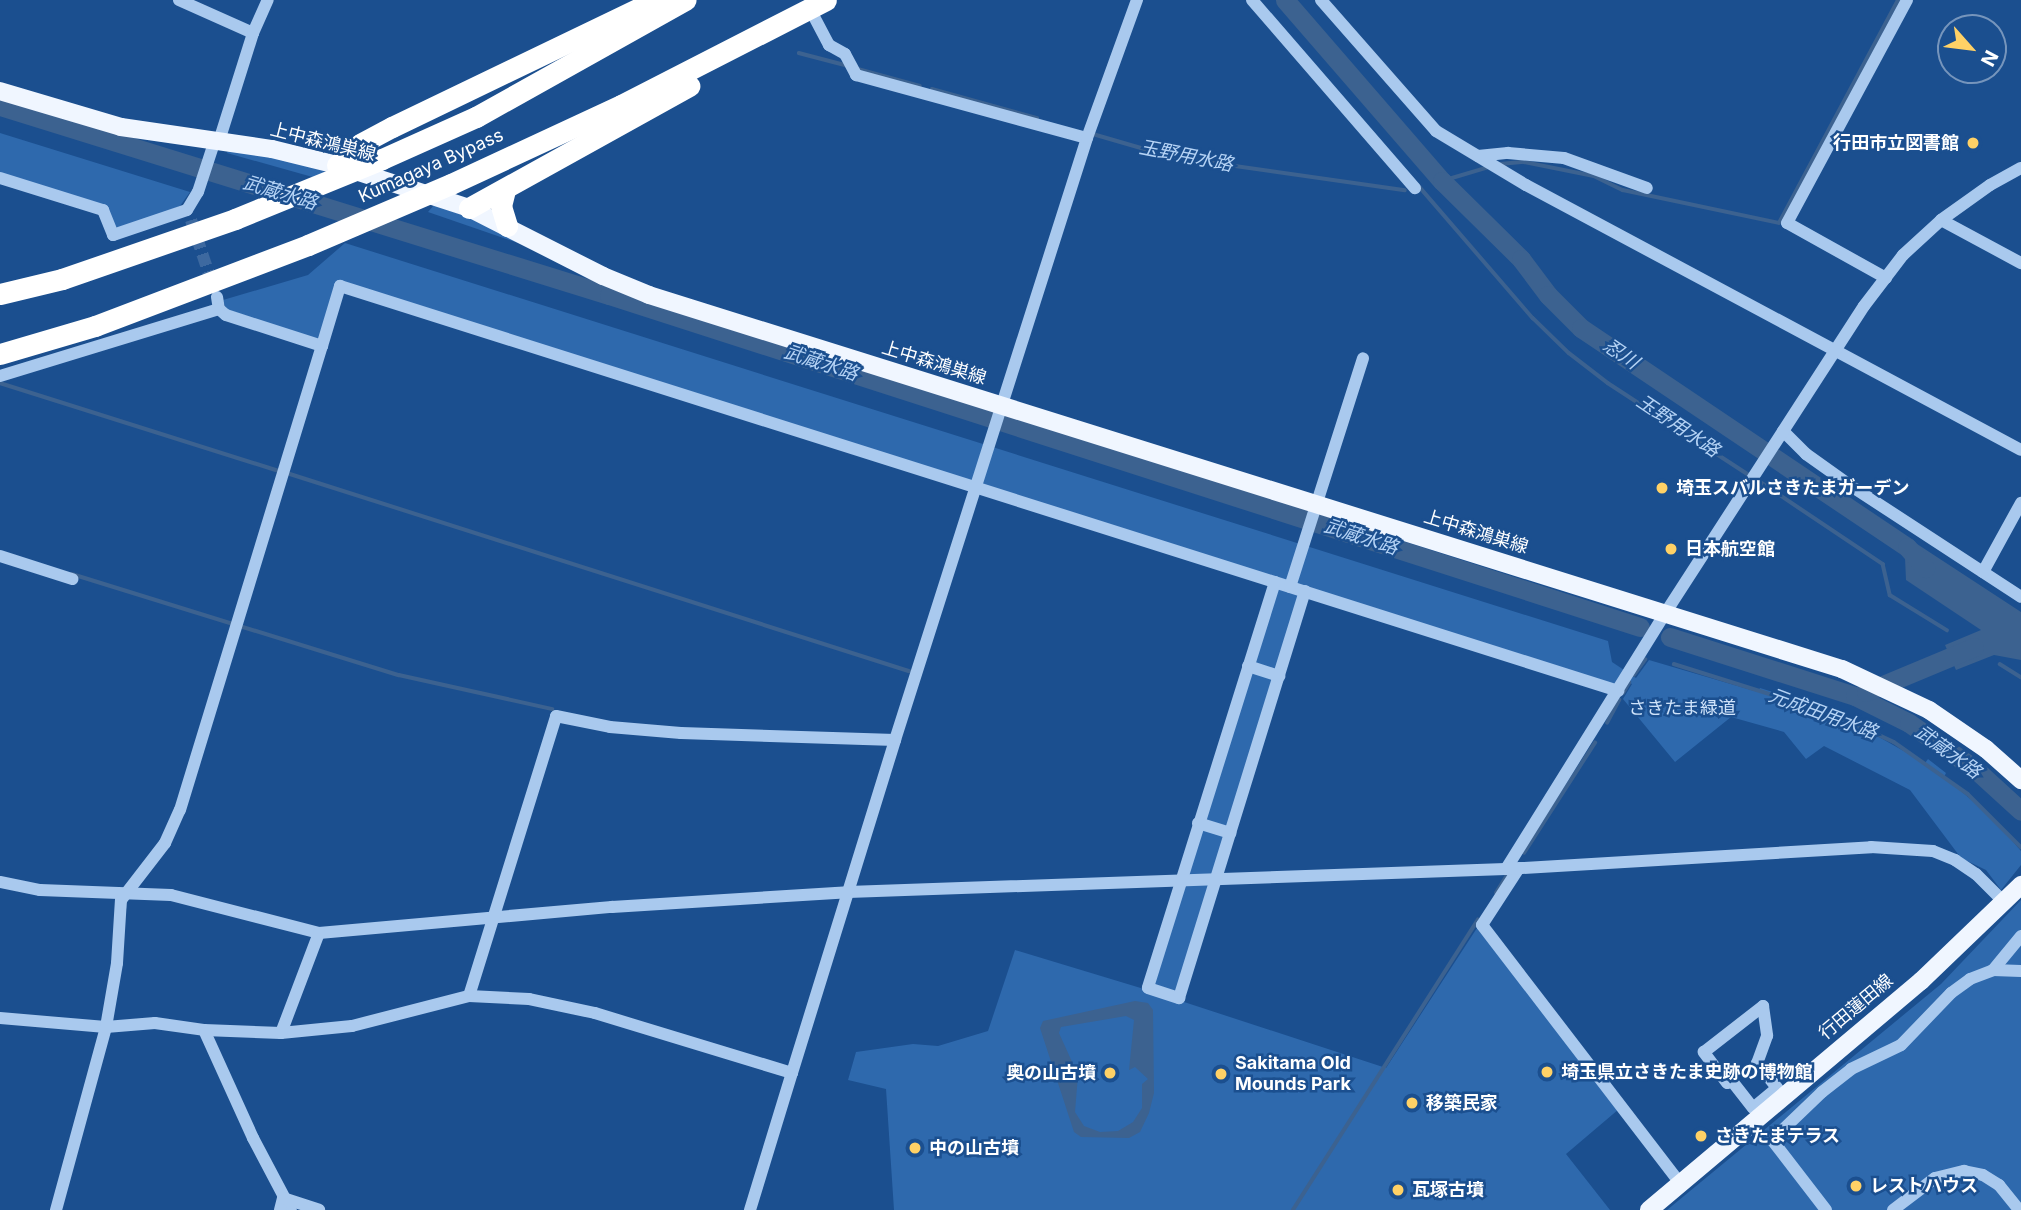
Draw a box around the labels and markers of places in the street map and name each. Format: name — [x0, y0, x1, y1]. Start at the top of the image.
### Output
place label: 行田市立図書館 — [1833, 132, 1959, 154]
marker: 行田市立図書館 — [1965, 135, 1981, 151]
place label: 埼玉スバルさきたまガーデン — [1676, 477, 1910, 499]
marker: 埼玉スバルさきたまガーデン — [1654, 480, 1670, 496]
place label: 日本航空館 — [1685, 538, 1775, 560]
marker: 日本航空館 — [1663, 541, 1679, 557]
place label: Sakitama Old Mounds Park — [1235, 1053, 1351, 1096]
place label: 埼玉県立さきたま史跡の博物館 — [1561, 1061, 1813, 1083]
place label: 奥の山古墳 — [1006, 1062, 1096, 1084]
marker: 埼玉県立さきたま史跡の博物館 — [1539, 1064, 1555, 1080]
marker: 奥の山古墳 — [1102, 1065, 1118, 1081]
marker: Sakitama Old Mounds Park — [1213, 1066, 1229, 1082]
place label: 移築民家 — [1426, 1092, 1498, 1114]
marker: 移築民家 — [1404, 1095, 1420, 1111]
place label: さきたまテラス — [1715, 1125, 1841, 1147]
marker: さきたまテラス — [1693, 1128, 1709, 1144]
place label: 中の山古墳 — [929, 1137, 1019, 1159]
marker: 中の山古墳 — [907, 1140, 923, 1156]
place label: レストハウス — [1870, 1175, 1978, 1197]
marker: レストハウス — [1848, 1178, 1864, 1194]
place label: 瓦塚古墳 — [1412, 1179, 1484, 1201]
marker: 瓦塚古墳 — [1390, 1182, 1406, 1198]

